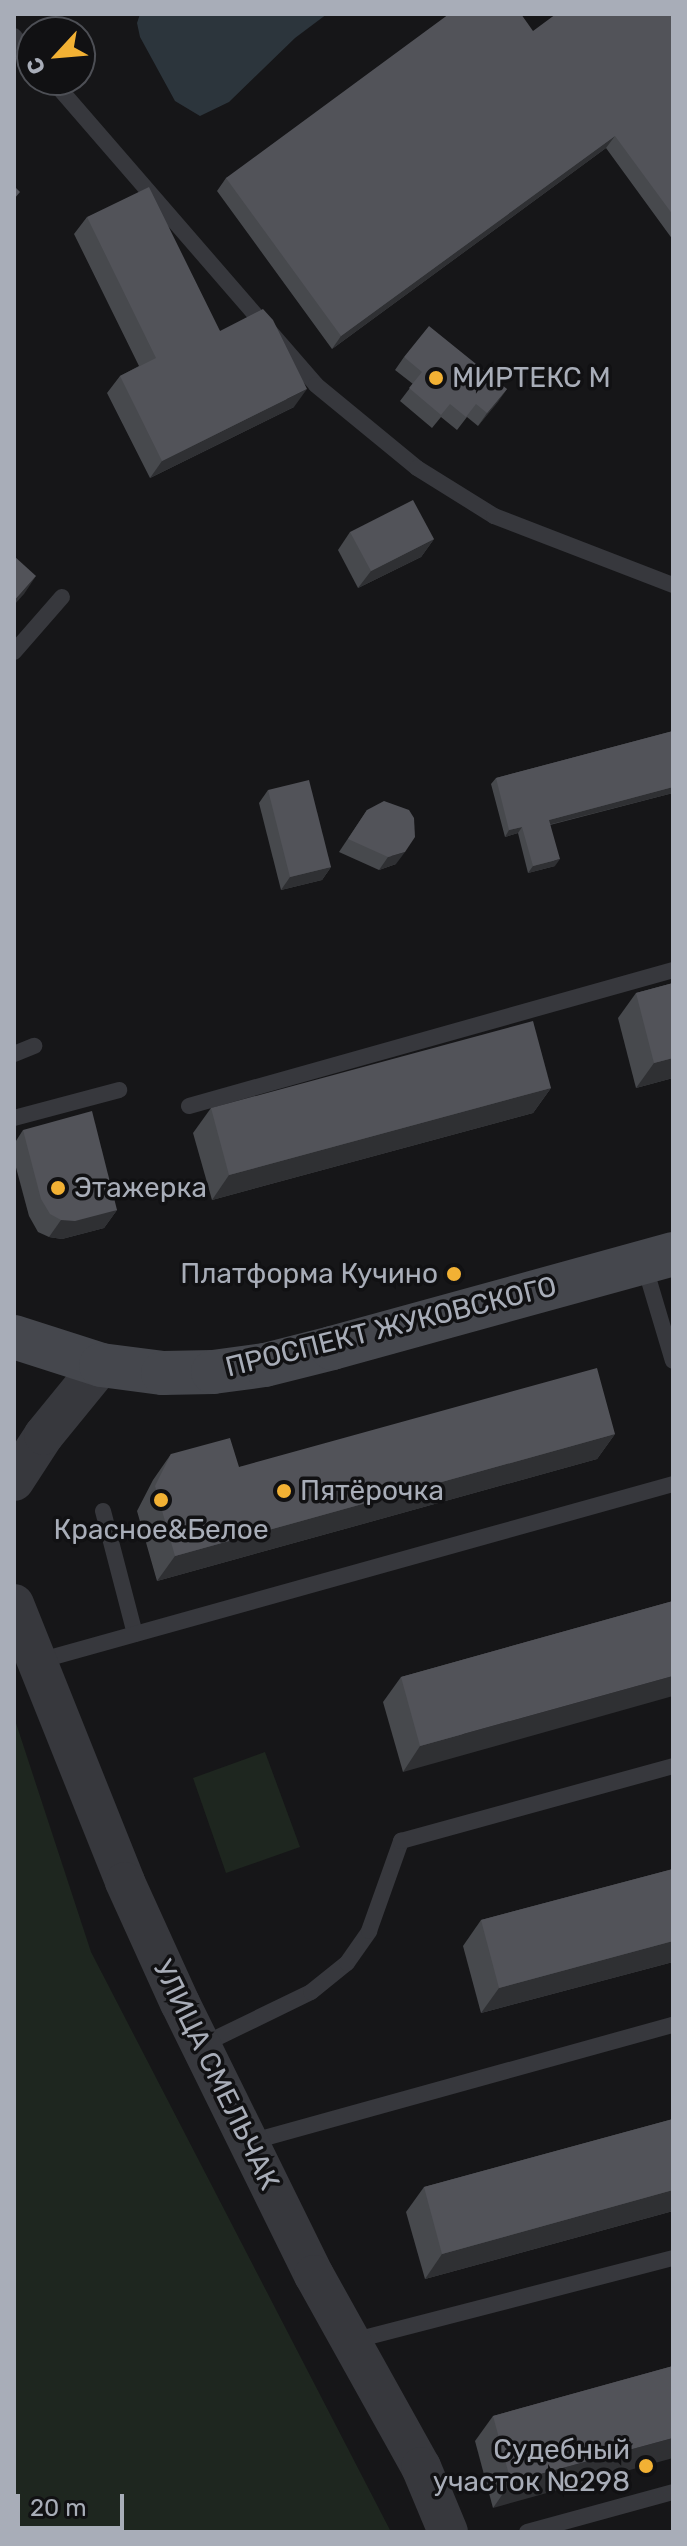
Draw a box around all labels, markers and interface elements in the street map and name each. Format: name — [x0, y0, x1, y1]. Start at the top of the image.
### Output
north arrow — [16, 16, 96, 96]
text: С — [20, 53, 51, 79]
place label: МИРТЕКС М — [452, 361, 611, 395]
marker: МИРТЕКС М — [427, 369, 445, 387]
place label: Этажерка — [74, 1171, 207, 1205]
marker: Этажерка — [49, 1179, 67, 1197]
place label: Платформа Кучино — [180, 1257, 438, 1291]
marker: Платформа Кучино — [445, 1265, 463, 1283]
street label: ПРОСПЕКТ ЖУКОВСКОГО — [222, 1270, 560, 1384]
place label: Пятёрочка — [300, 1474, 444, 1508]
marker: Пятёрочка — [275, 1482, 293, 1500]
marker: Красное&Белое — [152, 1491, 170, 1509]
place label: Красное&Белое — [53, 1513, 269, 1547]
street label: УЛИЦА СМЕЛЬЧАК — [146, 1954, 286, 2196]
place label: Судебный участок №298 — [433, 2433, 630, 2499]
marker: Судебный участок №298 — [637, 2457, 655, 2475]
scale bar — [20, 2478, 128, 2528]
text: 20 m — [30, 2494, 87, 2522]

